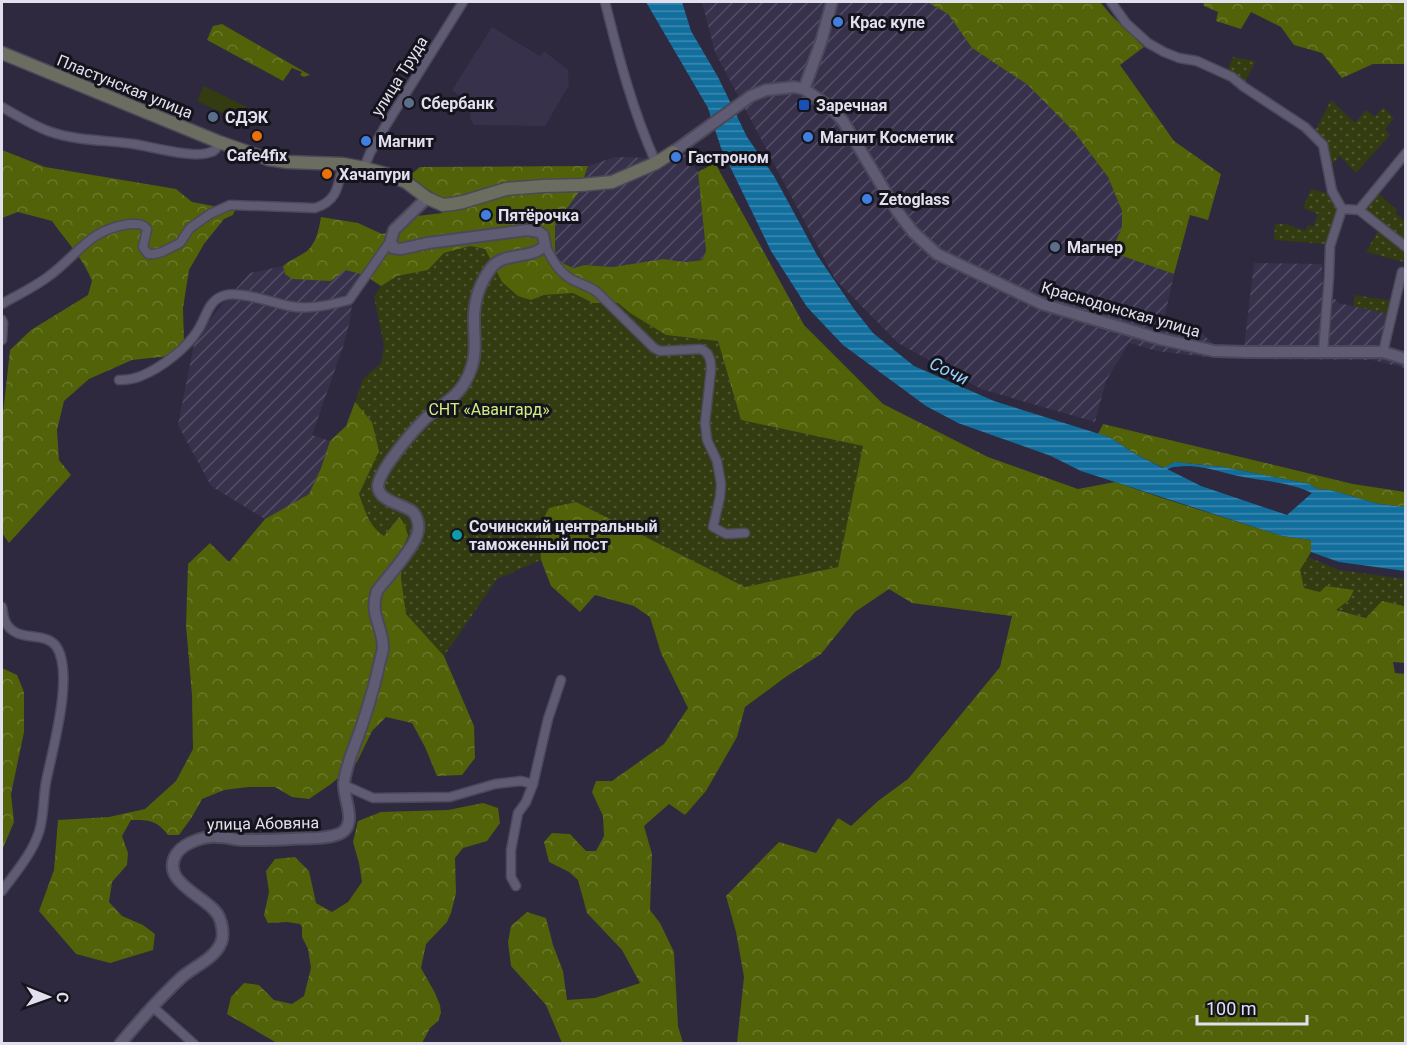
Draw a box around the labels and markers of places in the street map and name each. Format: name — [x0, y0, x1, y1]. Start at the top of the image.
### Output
place label: Крас купе — [850, 13, 925, 32]
marker: Крас купе — [831, 15, 845, 29]
place label: Сбербанк — [421, 94, 495, 113]
marker: Сбербанк — [402, 96, 416, 110]
place label: Заречная — [816, 96, 888, 115]
marker: Заречная — [797, 98, 811, 112]
place label: СДЭК — [225, 108, 269, 127]
marker: СДЭК — [206, 110, 220, 124]
place label: Магнит Косметик — [820, 128, 955, 147]
marker: Cafe4fix — [250, 129, 264, 143]
marker: Магнит Косметик — [801, 130, 815, 144]
place label: Магнит — [378, 132, 434, 151]
marker: Магнит — [359, 134, 373, 148]
place label: Cafe4fix — [227, 146, 288, 165]
place label: Гастроном — [688, 148, 769, 167]
marker: Гастроном — [669, 150, 683, 164]
place label: Хачапури — [339, 165, 410, 184]
marker: Хачапури — [320, 167, 334, 181]
place label: Zetoglass — [879, 190, 950, 209]
marker: Zetoglass — [860, 192, 874, 206]
place label: Пятёрочка — [498, 206, 579, 225]
marker: Пятёрочка — [479, 208, 493, 222]
place label: Магнер — [1067, 238, 1123, 257]
marker: Магнер — [1048, 240, 1062, 254]
place label: Сочинский центральный таможенный пост — [469, 517, 657, 554]
marker: Сочинский центральный таможенный пост — [450, 528, 464, 542]

